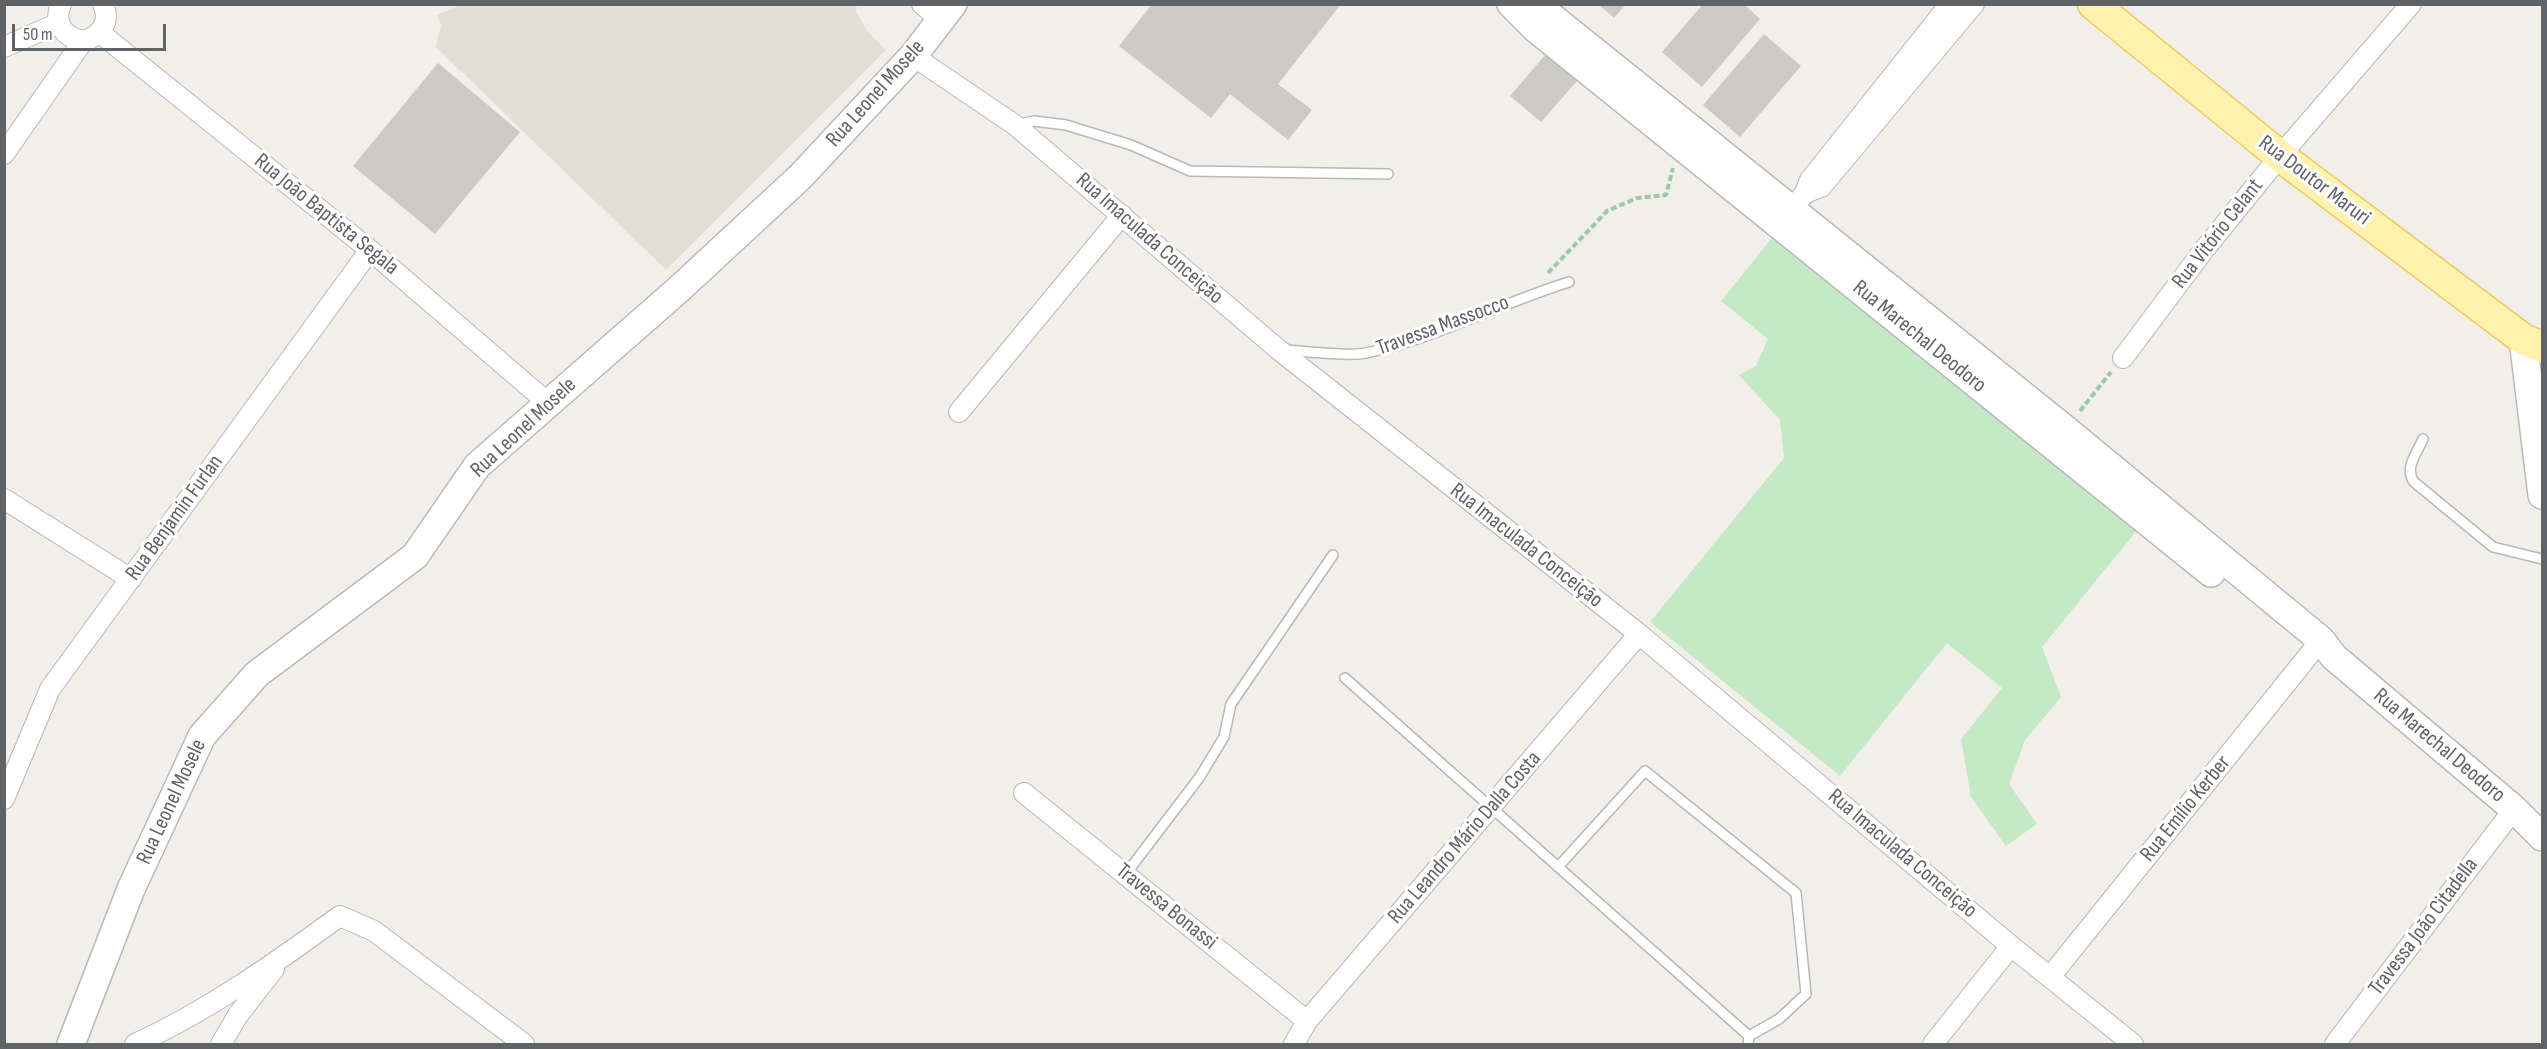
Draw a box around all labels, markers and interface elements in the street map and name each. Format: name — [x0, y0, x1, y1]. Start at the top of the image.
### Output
scale bar — [15, 12, 170, 50]
text: 50 m — [23, 24, 53, 45]
street label: Rua Leonel Mosele — [821, 35, 931, 153]
street label: Rua Doutor Maruri — [2253, 130, 2375, 232]
street label: Rua João Baptista Segala — [248, 149, 404, 281]
street label: Rua Imaculada Conceição — [1070, 168, 1228, 310]
street label: Rua Vitório Celant — [2167, 174, 2269, 294]
street label: Rua Marechal Deodoro — [1847, 275, 1991, 399]
street label: Travessa Massocco — [1373, 290, 1513, 362]
street label: Rua Leonel Mosele — [466, 372, 582, 484]
street label: Rua Benjamin Furlan — [121, 450, 229, 586]
street label: Rua Imaculada Conceição — [1444, 478, 1608, 614]
street label: Rua Marechal Deodoro — [2368, 683, 2510, 809]
street label: Rua Leonel Mosele — [132, 735, 212, 869]
street label: Rua Leandro Mário Dalla Costa — [1383, 746, 1547, 930]
street label: Rua Emílio Kerber — [2135, 751, 2237, 867]
street label: Rua Imaculada Conceição — [1822, 784, 1982, 924]
street label: Travessa João Citadella — [2364, 853, 2484, 1001]
street label: Travessa Bonassi — [1110, 858, 1222, 956]

